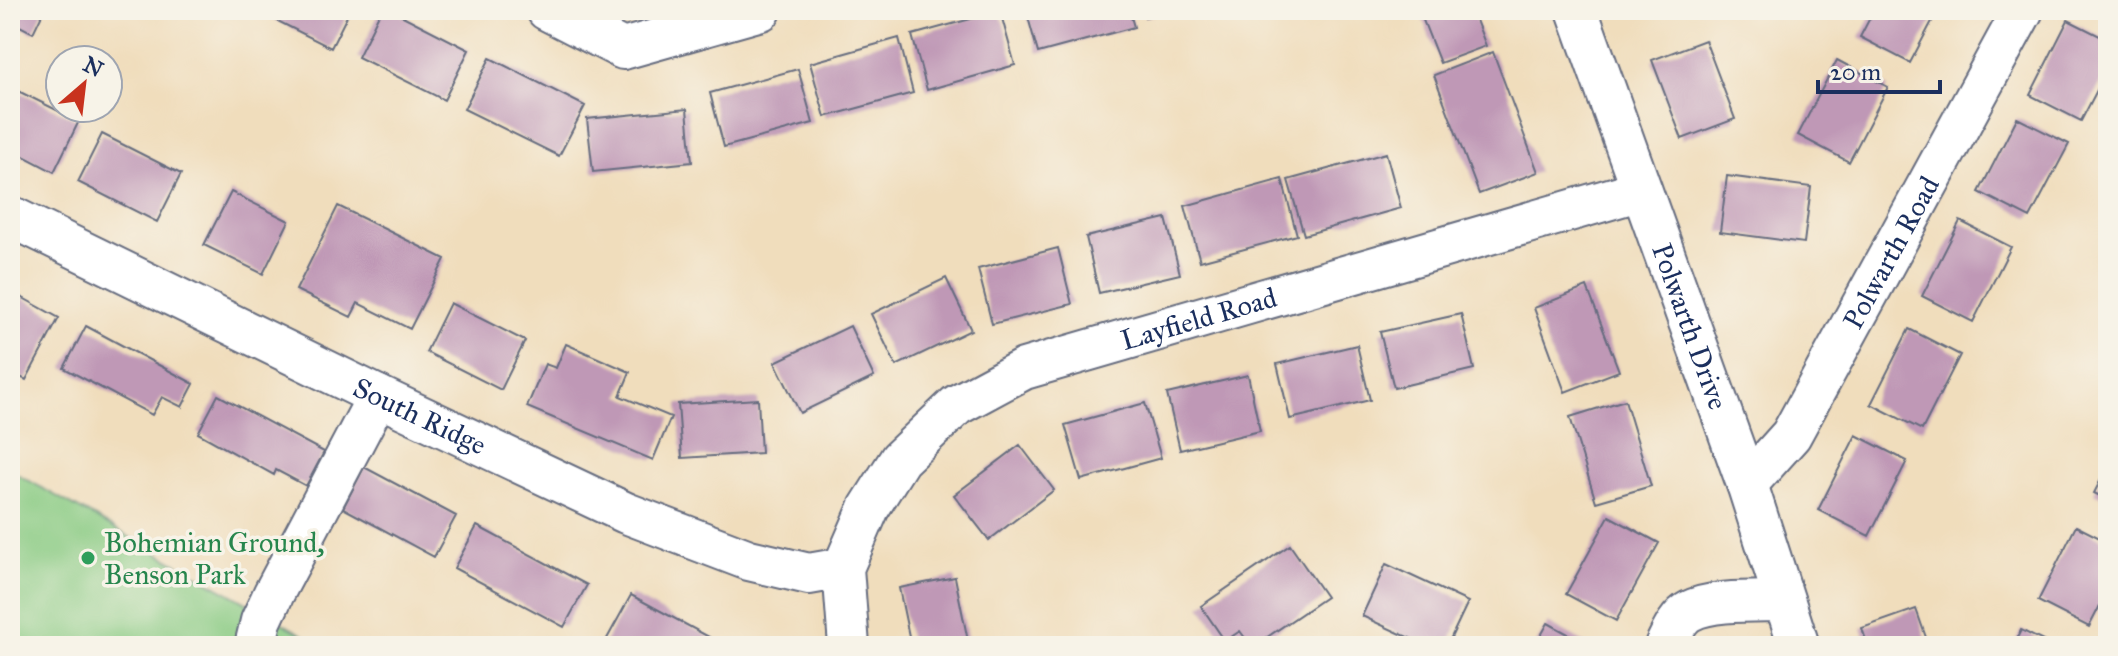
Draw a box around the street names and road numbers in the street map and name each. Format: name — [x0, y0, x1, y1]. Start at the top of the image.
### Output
street label: Polwarth Road — [1835, 170, 1947, 335]
street label: Polwarth Drive — [1644, 239, 1736, 414]
street label: Layfield Road — [1117, 280, 1281, 358]
street label: South Ridge — [348, 370, 492, 463]

